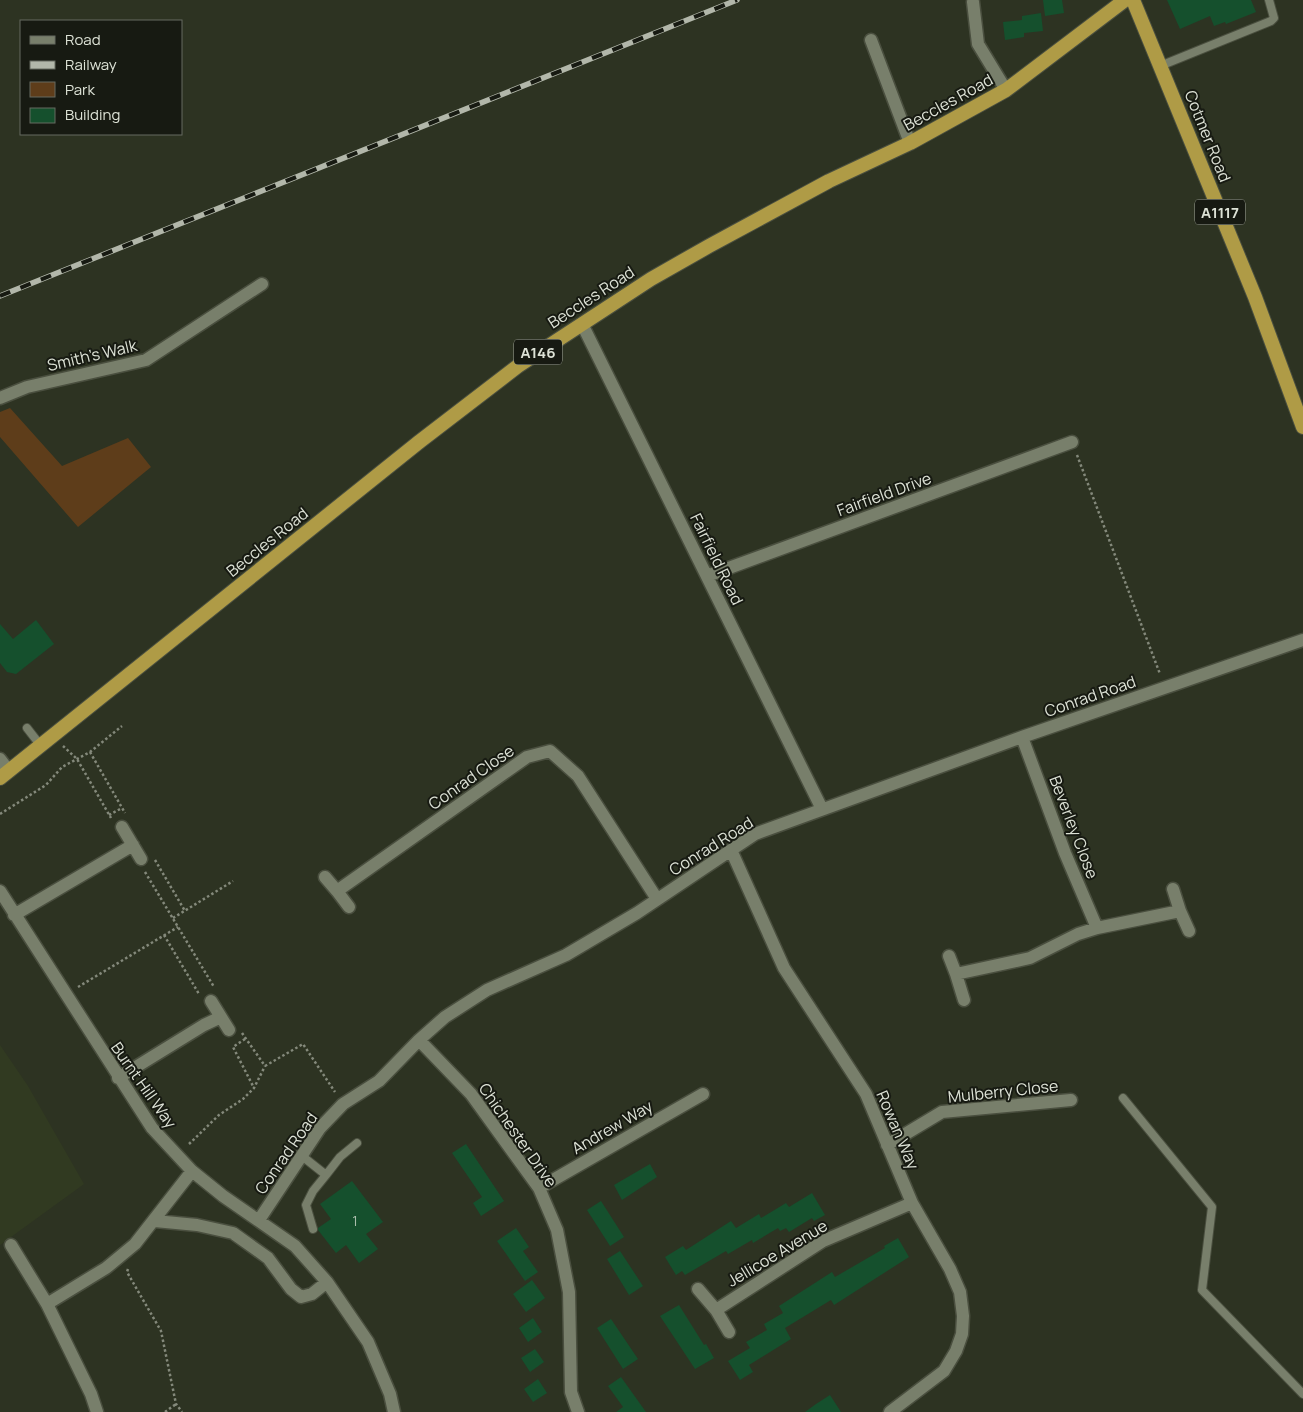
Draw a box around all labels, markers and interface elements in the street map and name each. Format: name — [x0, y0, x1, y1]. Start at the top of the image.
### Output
legend — [20, 20, 182, 135]
text: Road — [65, 29, 101, 50]
text: Railway — [65, 54, 117, 75]
street label: Beccles Road — [899, 68, 997, 136]
text: Park — [65, 79, 95, 100]
street label: Cotmer Road — [1180, 87, 1236, 185]
text: Building — [65, 104, 120, 125]
road number: A1117 — [1195, 200, 1245, 224]
street label: Beccles Road — [543, 261, 639, 333]
street label: Smith's Walk — [45, 334, 140, 376]
road number: A146 — [514, 340, 562, 364]
street label: Fairfield Drive — [834, 467, 934, 521]
street label: Beccles Road — [222, 502, 312, 582]
street label: Fairfield Road — [685, 509, 749, 609]
street label: Conrad Road — [1041, 670, 1139, 722]
street label: Conrad Close — [424, 739, 518, 815]
street label: Beverley Close — [1044, 772, 1104, 882]
street label: Conrad Road — [665, 811, 757, 881]
street label: Burnt Hill Way — [106, 1037, 182, 1133]
street label: Mulberry Close — [947, 1074, 1059, 1108]
street label: Chichester Drive — [474, 1078, 562, 1192]
street label: Rowan Way — [872, 1087, 925, 1173]
street label: Andrew Way — [567, 1095, 657, 1159]
street label: Conrad Road — [250, 1108, 322, 1198]
house number: 1 — [352, 1211, 358, 1230]
street label: Jellicoe Avenue — [723, 1214, 831, 1292]

